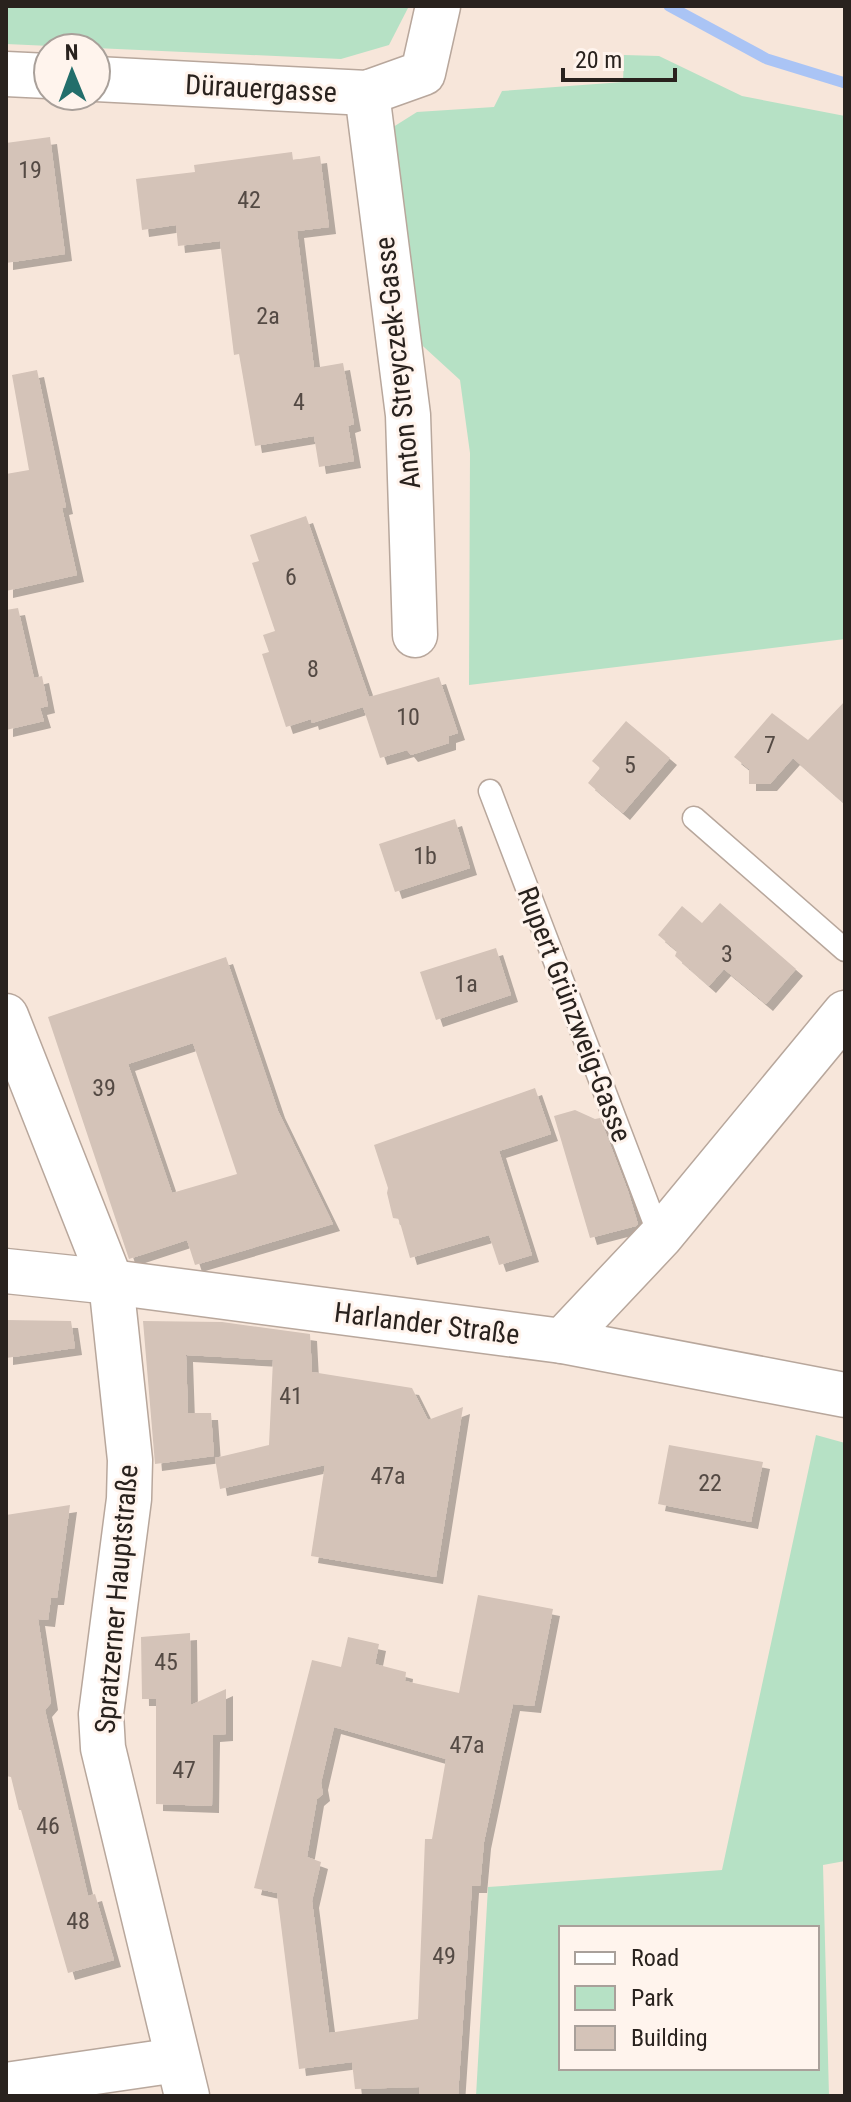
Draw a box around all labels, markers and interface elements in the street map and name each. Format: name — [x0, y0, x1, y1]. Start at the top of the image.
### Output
north arrow — [32, 32, 112, 112]
scale bar — [563, 32, 675, 82]
text: N — [65, 40, 79, 65]
text: 20 m — [575, 46, 622, 74]
street label: Dürauergasse — [184, 68, 338, 109]
house number: 19 — [18, 156, 42, 184]
house number: 42 — [237, 186, 261, 214]
street label: Anton Streyczek-Gasse — [368, 235, 427, 491]
house number: 2a — [256, 302, 280, 330]
house number: 4 — [293, 388, 305, 416]
house number: 6 — [285, 563, 297, 591]
house number: 8 — [307, 655, 319, 683]
house number: 10 — [396, 703, 420, 731]
house number: 7 — [764, 731, 776, 759]
house number: 5 — [624, 751, 636, 779]
house number: 1b — [413, 842, 437, 870]
street label: Rupert Grünzweig-Gasse — [511, 882, 638, 1147]
house number: 3 — [721, 940, 733, 968]
house number: 1a — [454, 970, 478, 998]
house number: 39 — [92, 1074, 116, 1102]
street label: Harlander Straße — [332, 1296, 522, 1351]
house number: 41 — [279, 1382, 303, 1410]
house number: 47a — [370, 1462, 406, 1490]
street label: Spratzerner Hauptstraße — [88, 1463, 145, 1735]
house number: 22 — [698, 1469, 722, 1497]
house number: 45 — [154, 1648, 178, 1676]
house number: 47a — [449, 1731, 485, 1759]
house number: 47 — [172, 1756, 196, 1784]
house number: 46 — [36, 1812, 60, 1840]
house number: 48 — [66, 1907, 90, 1935]
legend — [559, 1926, 819, 2070]
house number: 49 — [432, 1942, 456, 1970]
text: Road — [631, 1944, 679, 1972]
text: Park — [631, 1984, 674, 2012]
text: Building — [631, 2024, 708, 2052]

